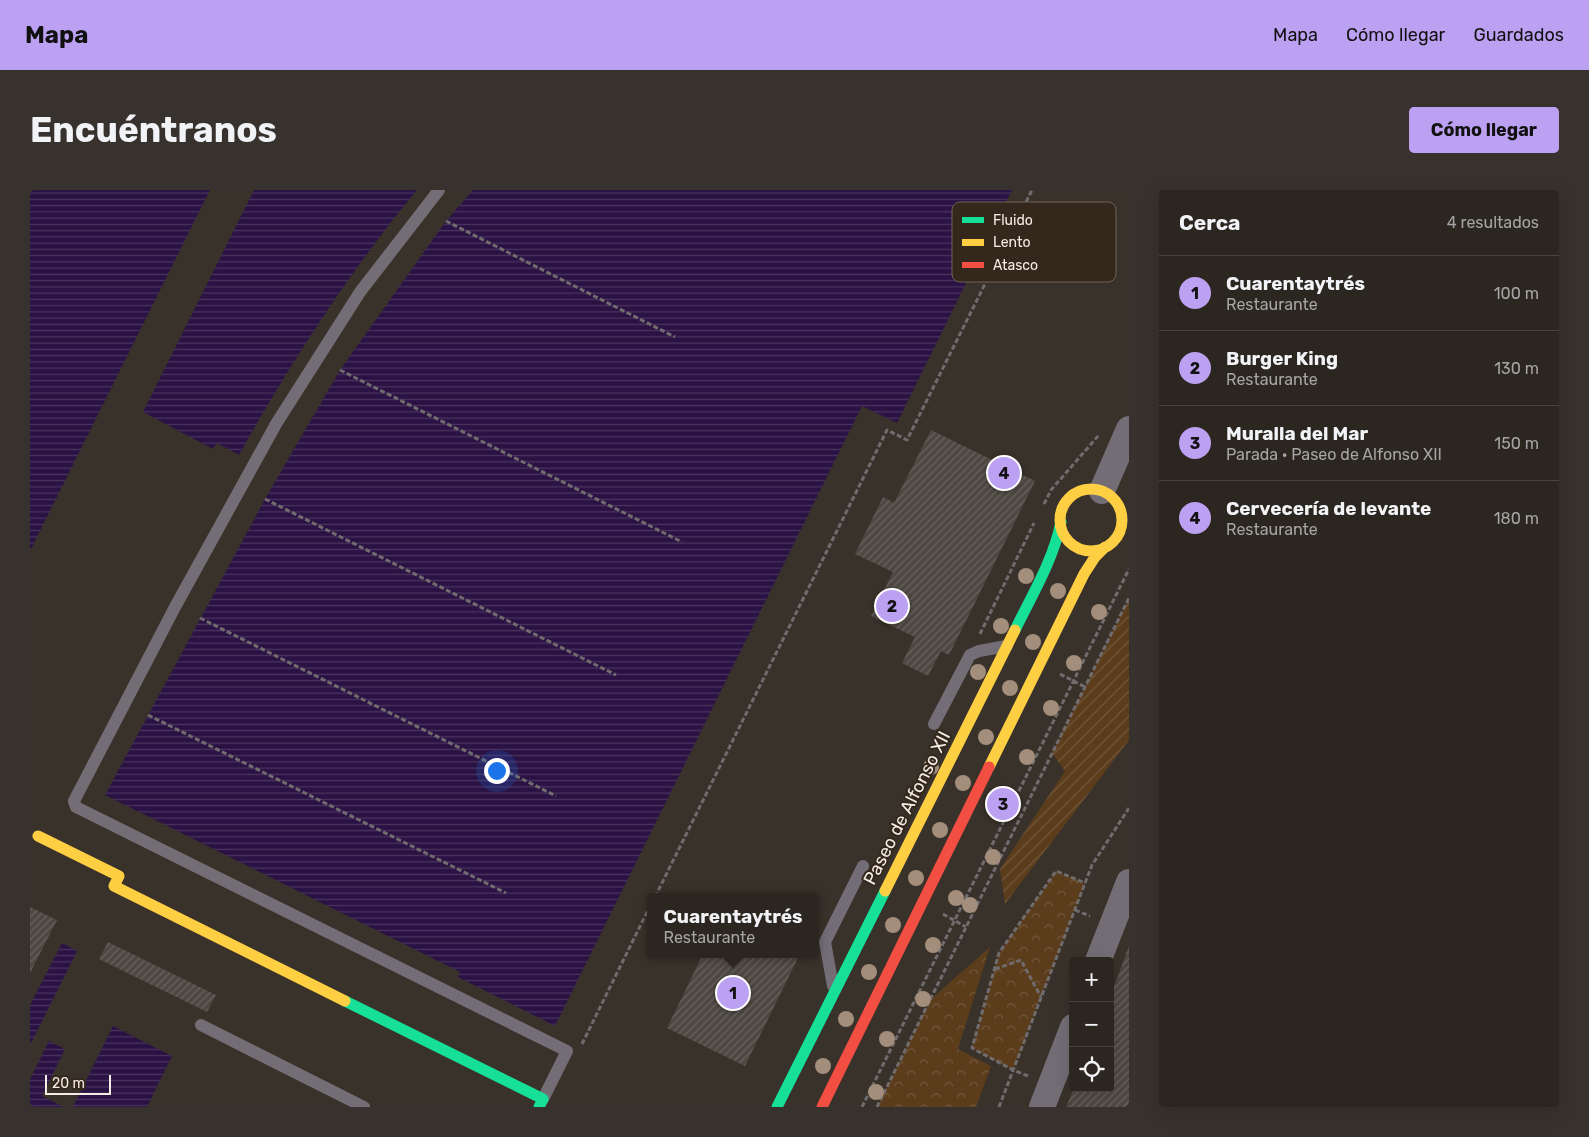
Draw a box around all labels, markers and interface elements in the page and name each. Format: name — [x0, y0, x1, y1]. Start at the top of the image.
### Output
text: Mapa — [25, 21, 88, 49]
text: Mapa — [1273, 24, 1318, 46]
text: Cómo llegar — [1346, 24, 1445, 46]
text: Guardados — [1473, 24, 1564, 46]
button: Cómo llegar — [1409, 107, 1559, 153]
text: Encuéntranos — [30, 109, 277, 151]
legend — [952, 202, 1116, 282]
text: Cerca — [1179, 210, 1240, 235]
text: Fluido — [993, 212, 1033, 229]
text: 4 resultados — [1447, 213, 1539, 232]
text: Lento — [993, 234, 1030, 251]
text: Atasco — [993, 257, 1038, 274]
text: Cuarentaytrés — [1226, 272, 1365, 295]
text: 1 — [1191, 284, 1199, 303]
text: 100 m — [1494, 284, 1539, 303]
text: Restaurante — [1226, 295, 1318, 314]
text: Burger King — [1226, 347, 1338, 370]
text: 2 — [1190, 359, 1200, 378]
text: 130 m — [1494, 359, 1539, 378]
text: Restaurante — [1226, 370, 1318, 389]
text: Muralla del Mar — [1226, 422, 1368, 445]
text: 3 — [1190, 434, 1200, 453]
text: 150 m — [1494, 434, 1539, 453]
text: Parada · Paseo de Alfonso XII — [1226, 445, 1442, 464]
pin: 4 — [988, 454, 1020, 492]
text: Cervecería de levante — [1226, 497, 1431, 520]
text: 4 — [1190, 509, 1200, 528]
text: 180 m — [1494, 509, 1539, 528]
text: Restaurante — [1226, 520, 1318, 539]
pin: 2 — [876, 587, 908, 625]
street label: Paseo de Alfonso XII — [859, 727, 955, 889]
your location — [484, 758, 510, 784]
pin: 3 — [987, 785, 1019, 823]
popup — [647, 893, 819, 958]
text: Cuarentaytrés — [664, 905, 802, 928]
text: Restaurante — [664, 928, 755, 947]
map controls — [1069, 957, 1114, 1092]
button: + — [1069, 957, 1114, 1002]
pin: 1 — [717, 974, 749, 1012]
button: − — [1069, 1002, 1114, 1047]
button: locate — [1069, 1047, 1114, 1092]
scale bar — [45, 1072, 111, 1095]
text: 20 m — [52, 1075, 85, 1092]

